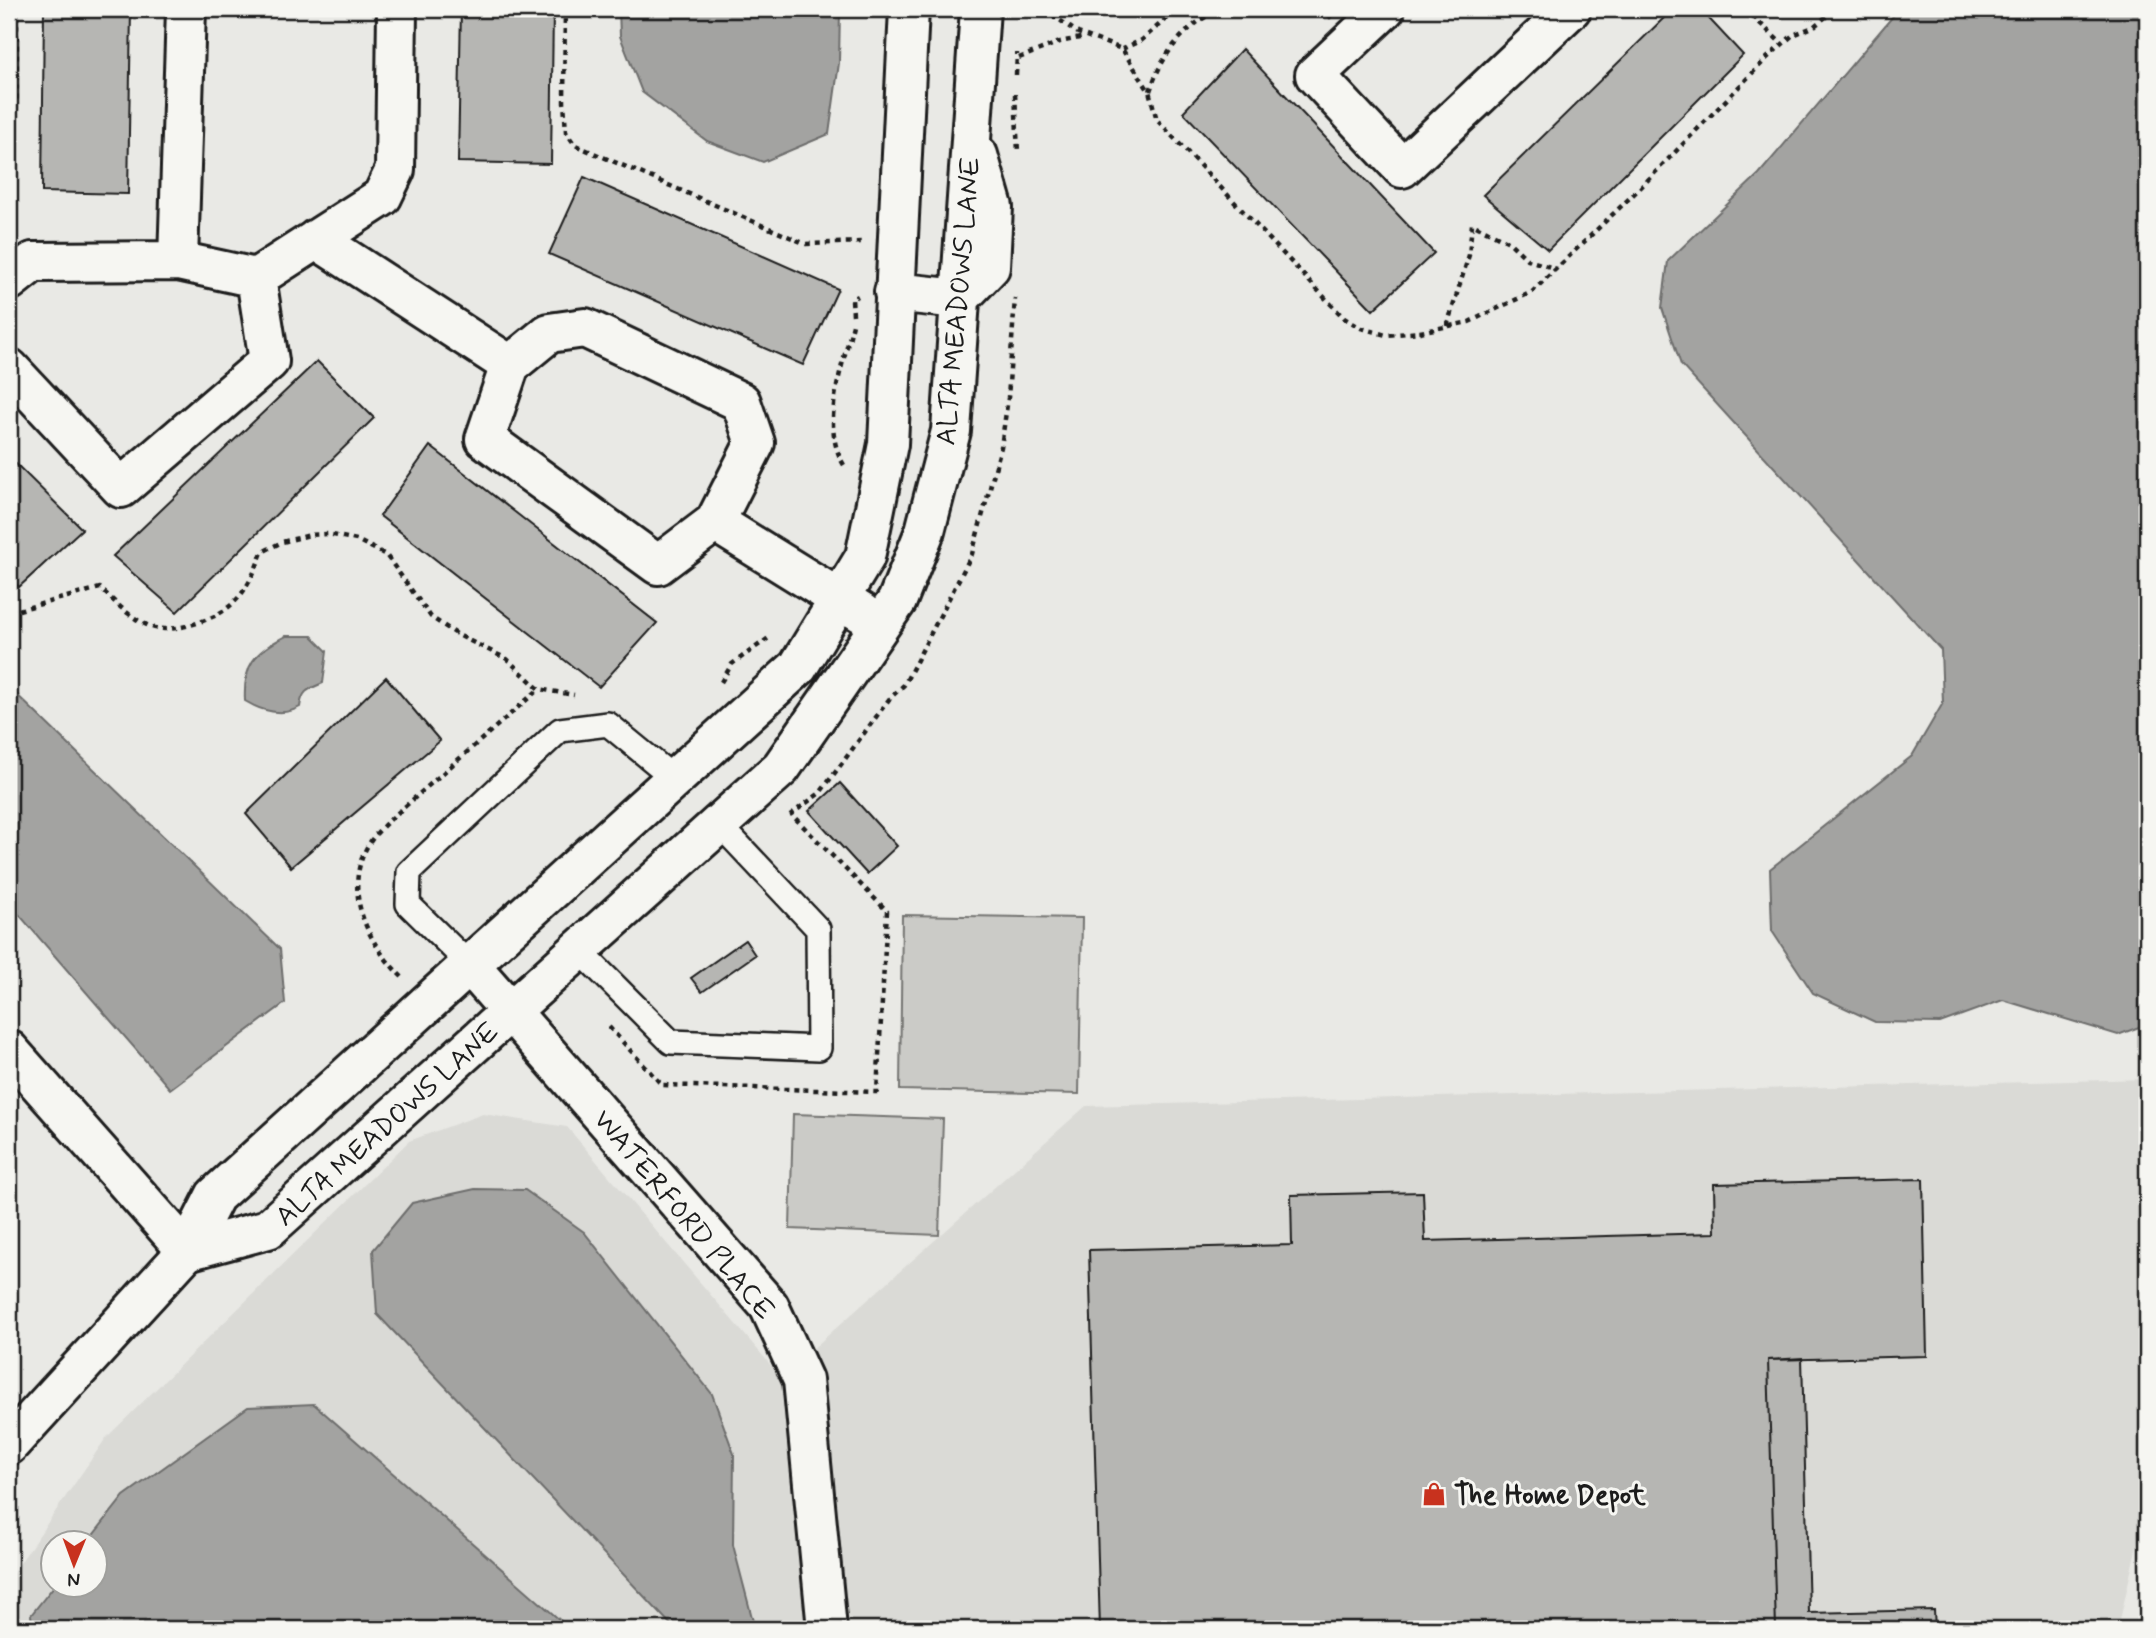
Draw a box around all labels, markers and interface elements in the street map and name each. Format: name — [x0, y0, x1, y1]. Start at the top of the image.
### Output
street label: ALTA MEADOWS LANE — [928, 155, 991, 447]
street label: ALTA MEADOWS LANE — [268, 1014, 508, 1235]
street label: WATERFORD PLACE — [584, 1103, 782, 1329]
place label: The Home Depot — [1454, 1478, 1646, 1515]
shop icon: The Home Depot — [1420, 1480, 1448, 1508]
north arrow — [38, 1530, 108, 1600]
text: N — [67, 1567, 80, 1592]

